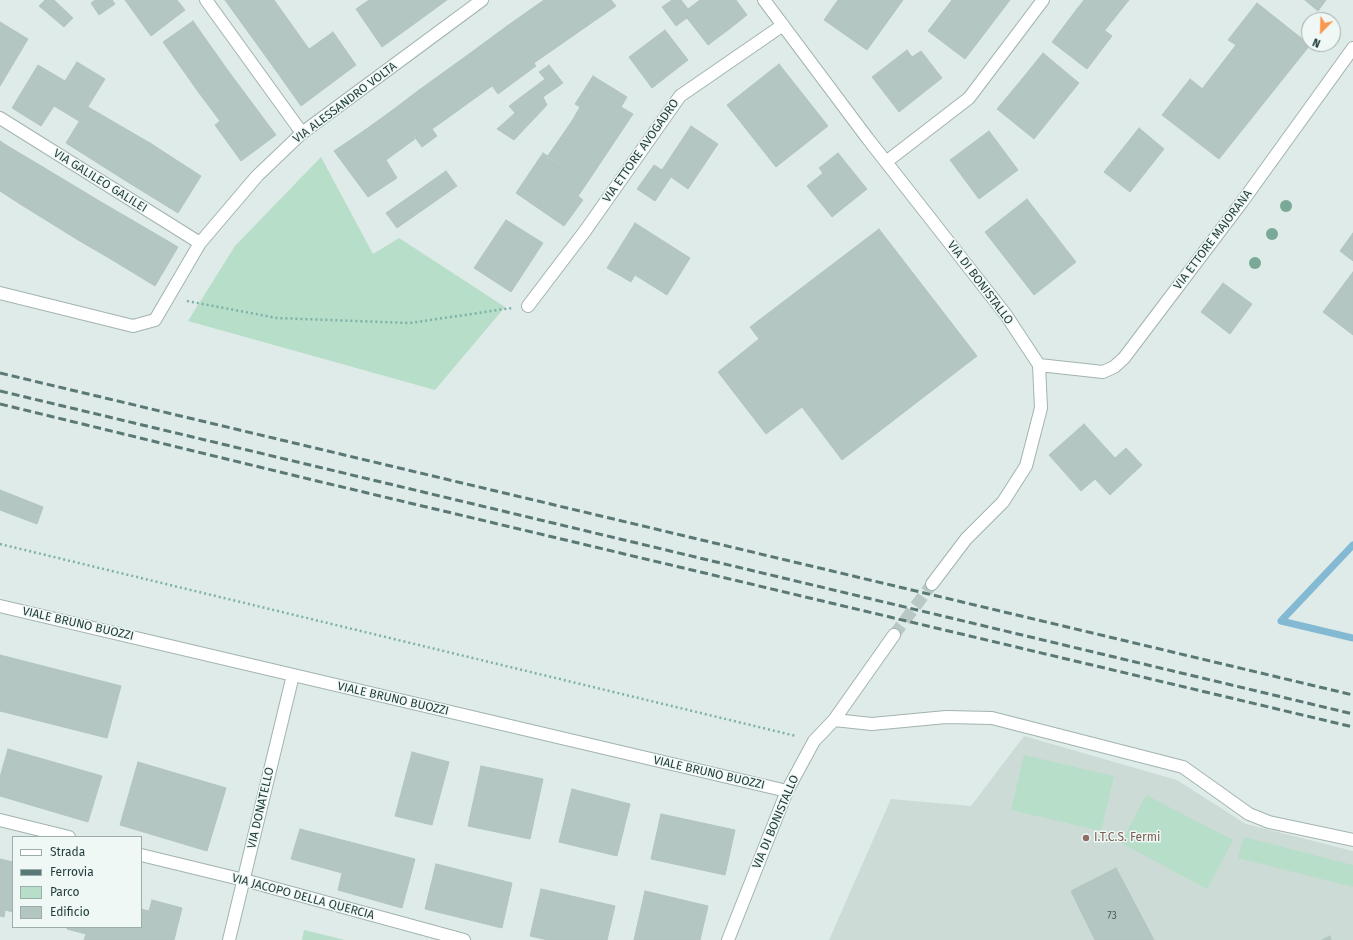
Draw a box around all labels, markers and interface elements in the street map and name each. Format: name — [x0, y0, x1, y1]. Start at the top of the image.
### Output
north arrow — [1301, 12, 1341, 52]
text: N — [1311, 35, 1322, 50]
street label: VIA ALESSANDRO VOLTA — [290, 59, 400, 147]
street label: VIA ETTORE AVOGADRO — [600, 96, 682, 206]
street label: VIA GALILEO GALILEI — [50, 146, 150, 216]
street label: VIA ETTORE MAJORANA — [1171, 187, 1255, 293]
street label: VIA DI BONISTALLO — [944, 239, 1016, 327]
street label: VIALE BRUNO BUOZZI — [21, 604, 135, 644]
street label: VIALE BRUNO BUOZZI — [336, 679, 450, 719]
street label: VIALE BRUNO BUOZZI — [652, 753, 766, 793]
street label: VIA DONATELLO — [245, 766, 277, 850]
street label: VIA DI BONISTALLO — [750, 773, 802, 871]
place label: I.T.C.S. Fermi — [1094, 831, 1160, 845]
marker: I.T.C.S. Fermi — [1081, 833, 1091, 843]
legend — [12, 836, 142, 928]
text: Strada — [50, 845, 85, 859]
text: Ferrovia — [50, 865, 94, 879]
street label: VIA JACOPO DELLA QUERCIA — [230, 871, 376, 923]
text: Parco — [50, 885, 80, 899]
text: Edificio — [50, 905, 90, 919]
house number: 73 — [1107, 910, 1117, 922]

